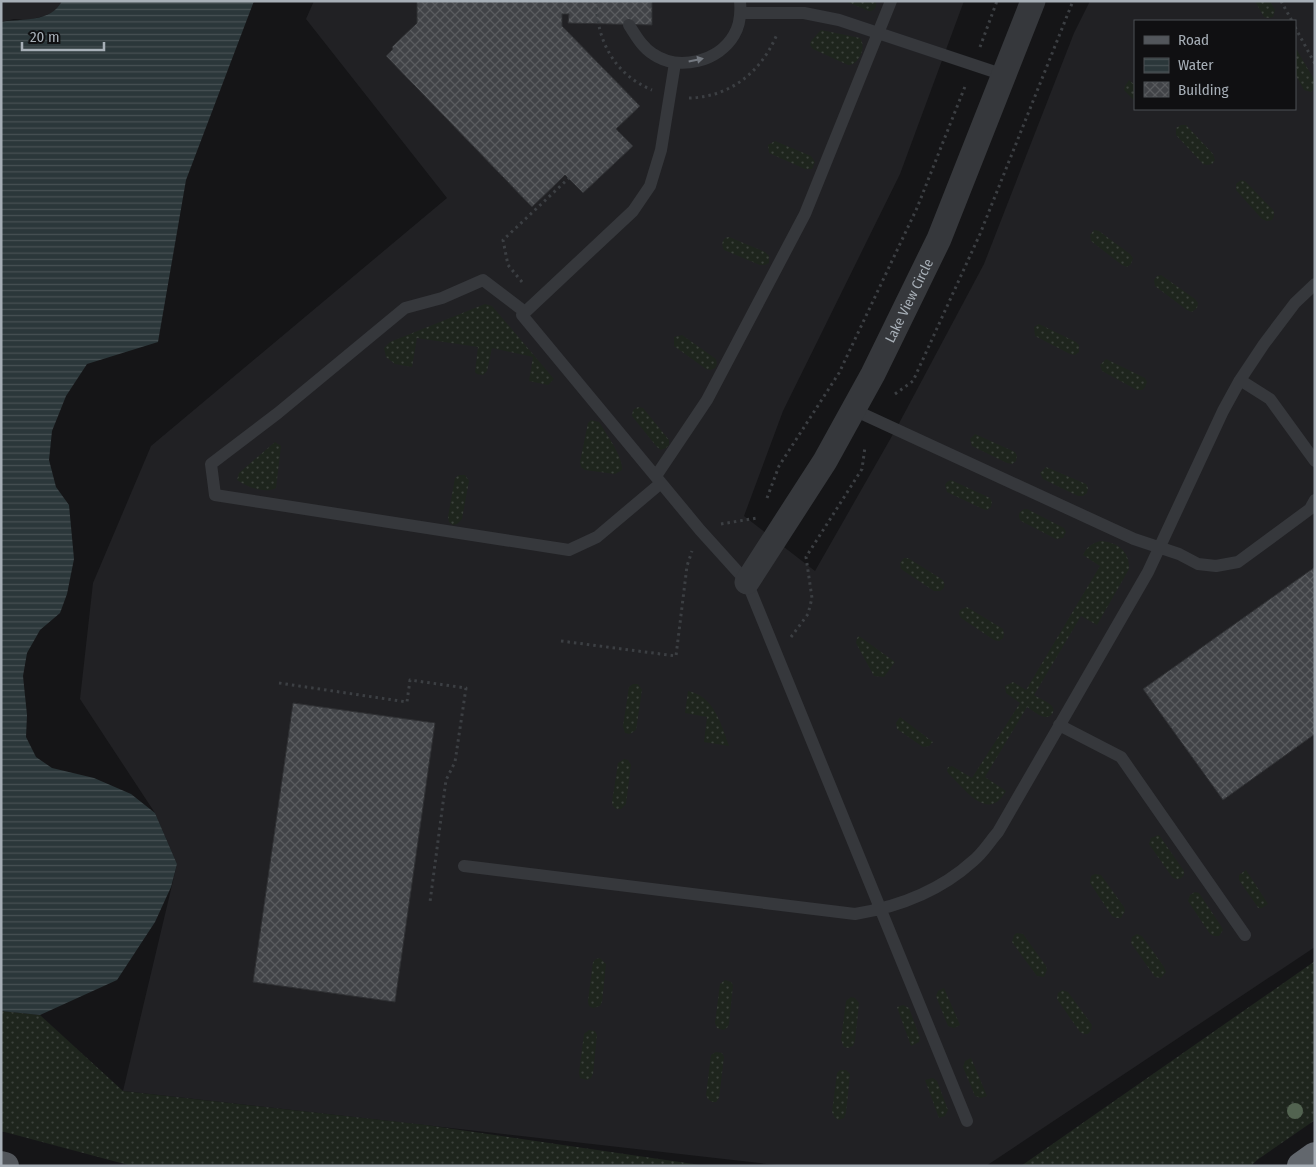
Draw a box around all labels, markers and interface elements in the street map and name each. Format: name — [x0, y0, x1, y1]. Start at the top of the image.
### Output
scale bar — [22, 20, 105, 52]
legend — [1134, 20, 1296, 110]
text: 20 m — [30, 28, 60, 46]
text: Road — [1178, 31, 1209, 49]
one-way arrow — [689, 56, 705, 64]
text: Water — [1178, 56, 1214, 74]
text: Building — [1178, 81, 1229, 99]
street label: Lake View Circle — [881, 256, 937, 345]

